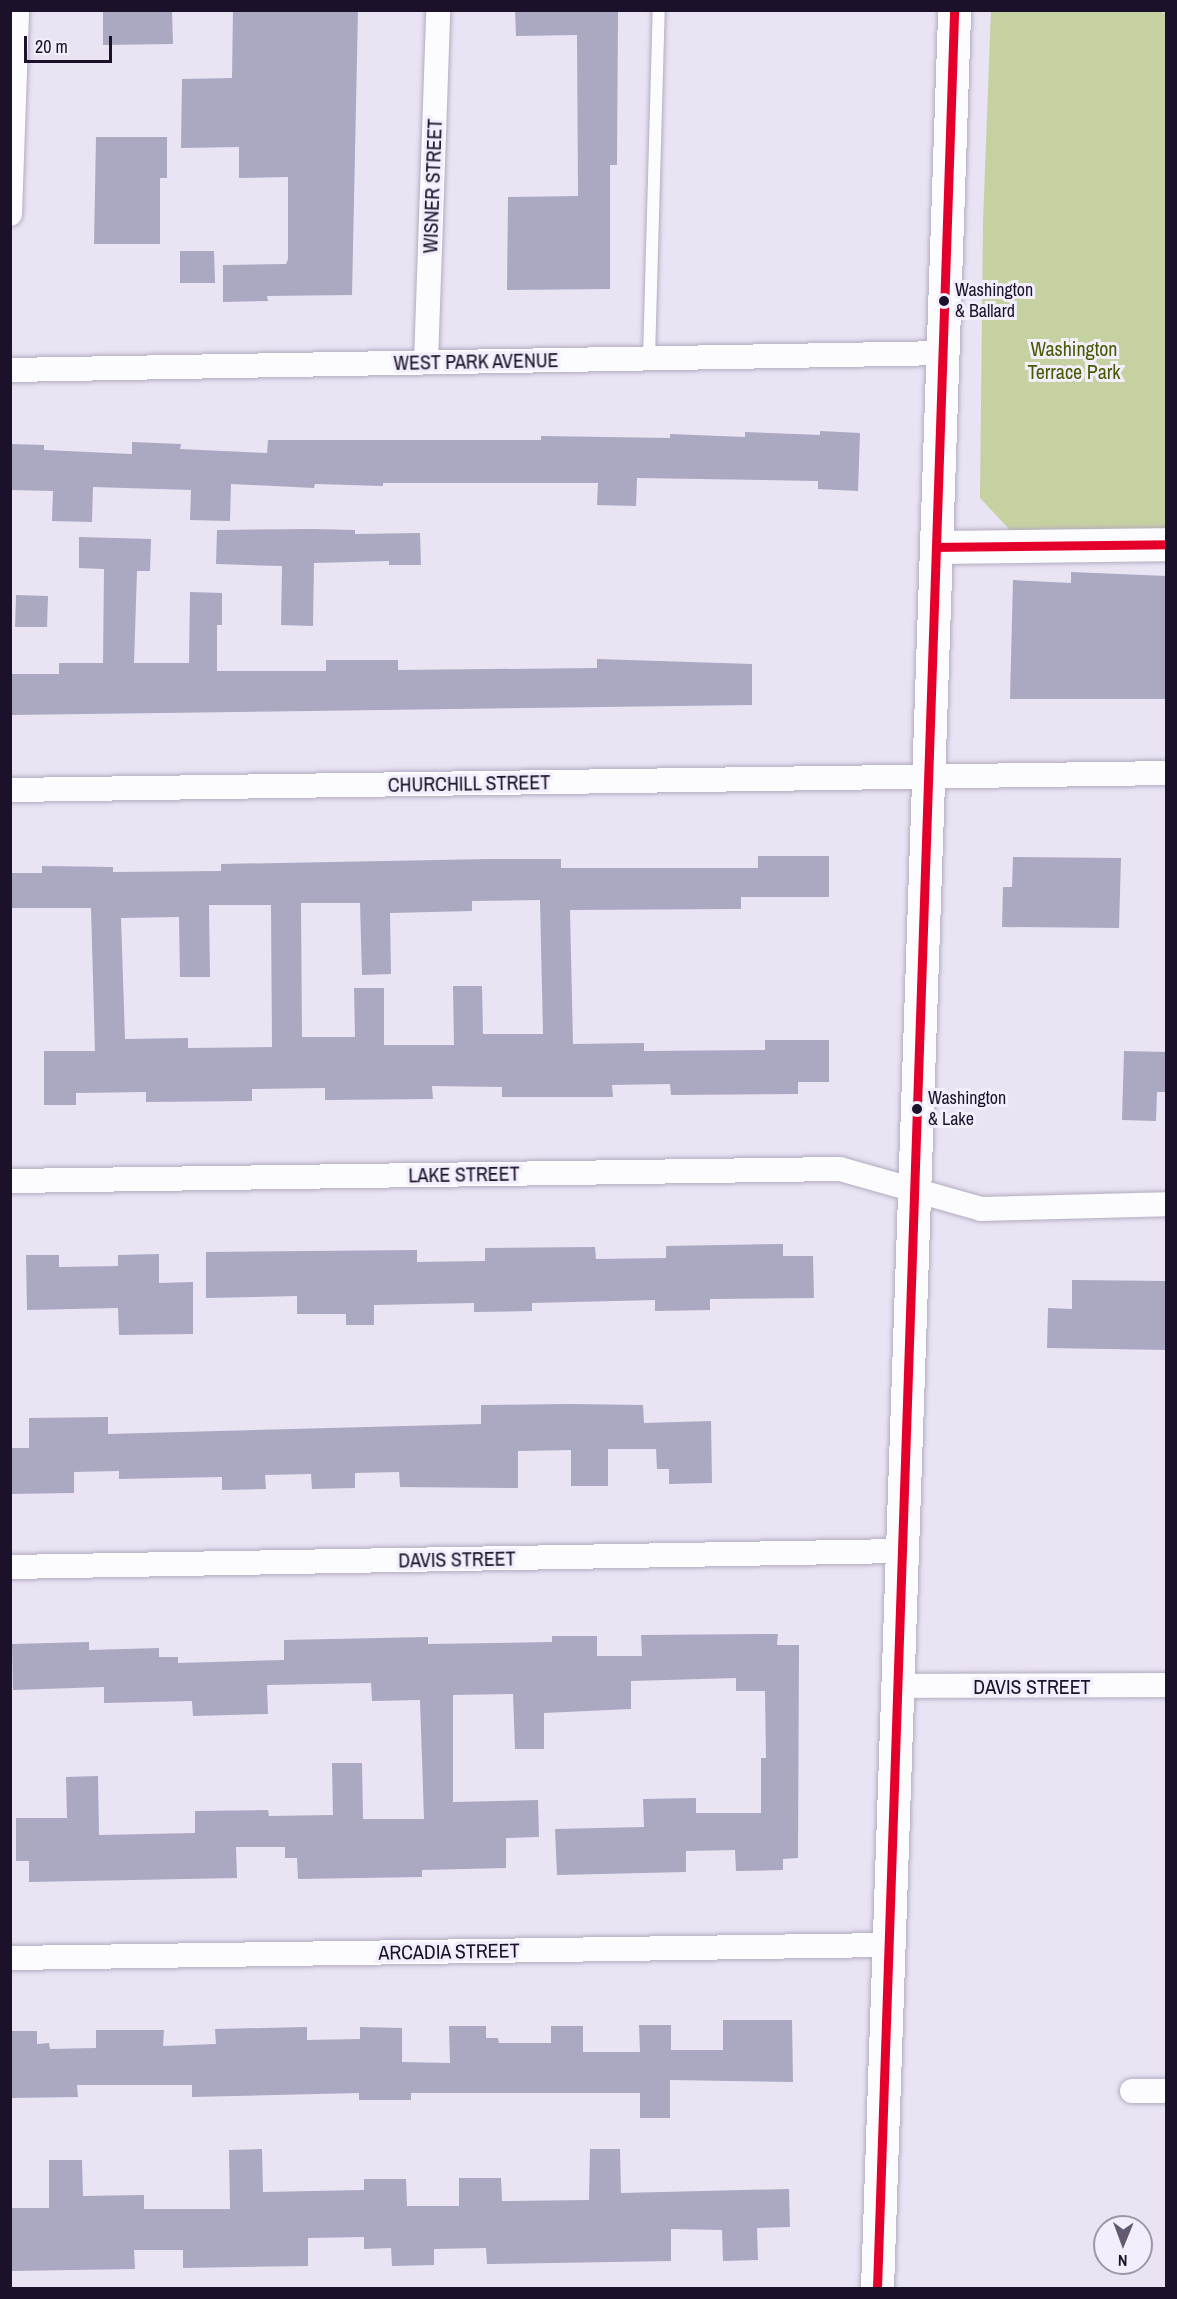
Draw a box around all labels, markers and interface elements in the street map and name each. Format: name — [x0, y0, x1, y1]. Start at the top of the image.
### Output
scale bar — [27, 24, 116, 62]
text: 20 m — [35, 34, 68, 59]
street label: WISNER STREET — [418, 118, 446, 254]
place label: Washington & Ballard — [955, 280, 1033, 322]
marker: Washington & Ballard — [938, 295, 950, 307]
park label: Washington Terrace Park — [1028, 336, 1120, 383]
street label: WEST PARK AVENUE — [393, 348, 559, 374]
street label: CHURCHILL STREET — [387, 770, 551, 796]
place label: Washington & Lake — [928, 1088, 1006, 1130]
marker: Washington & Lake — [911, 1103, 923, 1115]
street label: LAKE STREET — [408, 1161, 520, 1187]
street label: DAVIS STREET — [398, 1546, 516, 1572]
street label: DAVIS STREET — [973, 1674, 1091, 1698]
street label: ARCADIA STREET — [378, 1938, 520, 1964]
north arrow — [1093, 2215, 1153, 2275]
text: N — [1118, 2250, 1128, 2272]

